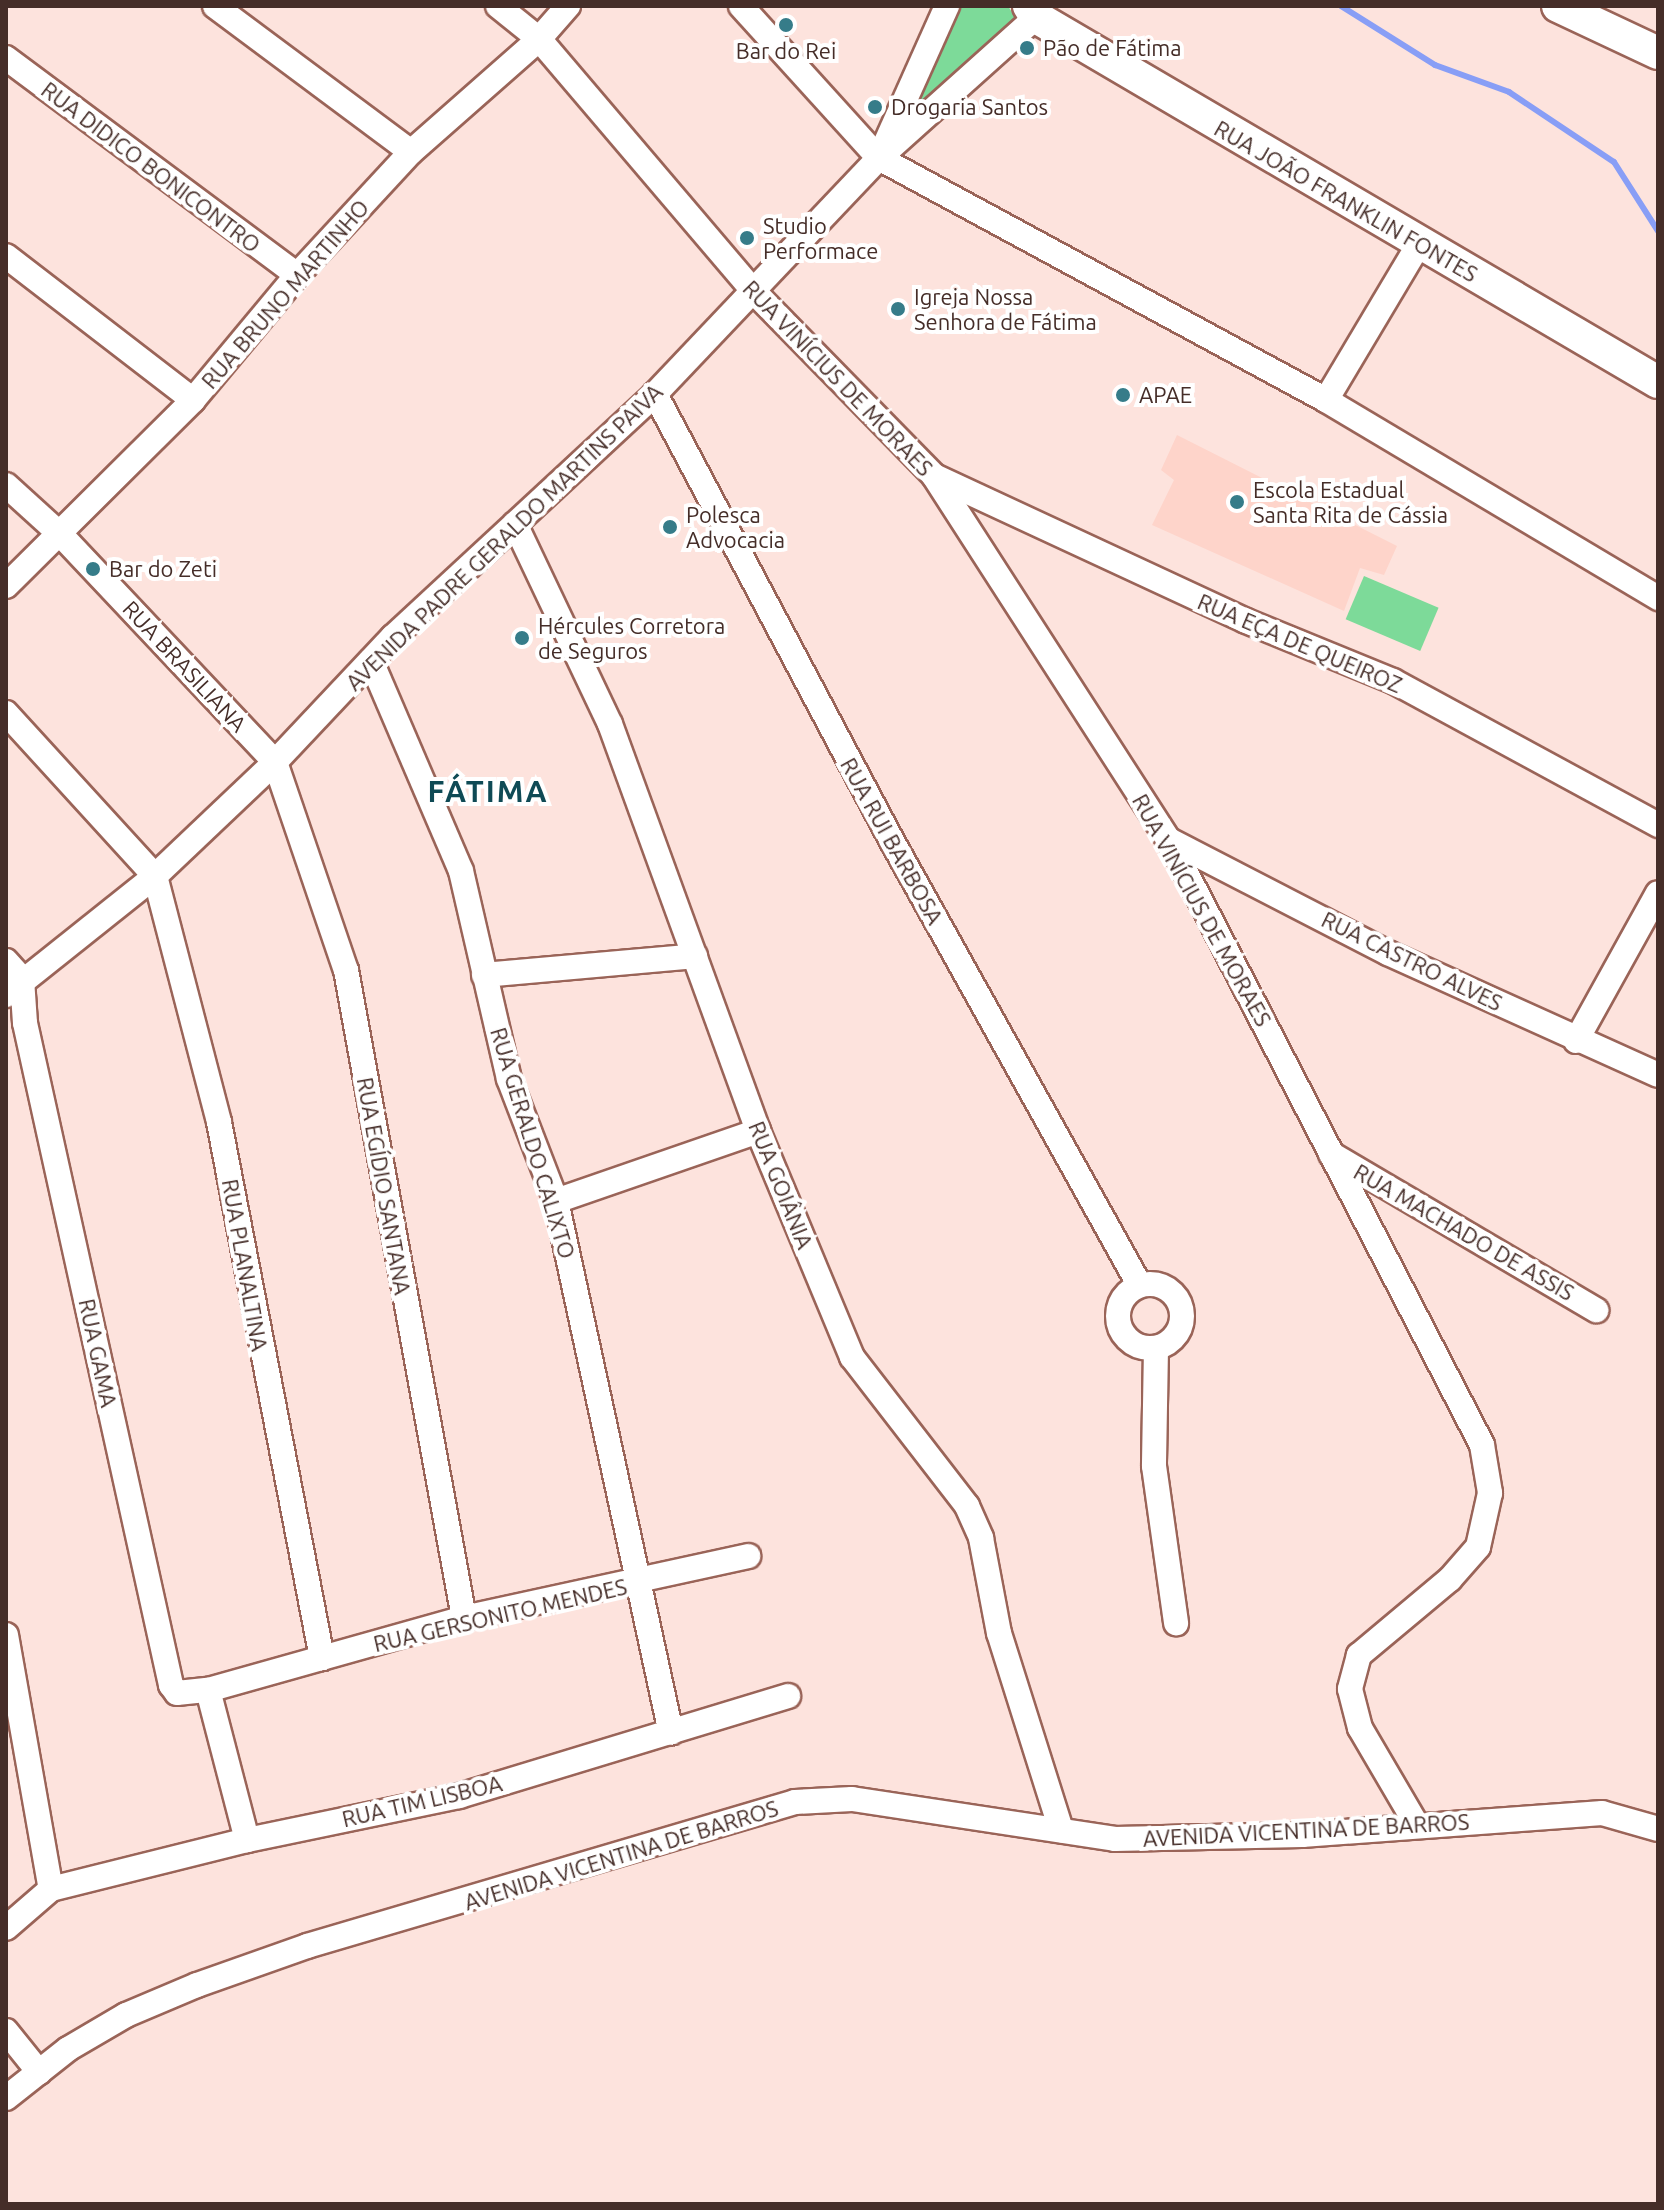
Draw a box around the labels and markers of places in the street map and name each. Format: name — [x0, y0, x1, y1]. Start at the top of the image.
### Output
marker: Bar do Rei — [777, 16, 795, 34]
place label: Pão de Fátima — [1043, 35, 1182, 61]
place label: Bar do Rei — [736, 38, 836, 64]
marker: Pão de Fátima — [1018, 39, 1036, 57]
place label: Drogaria Santos — [891, 94, 1048, 120]
marker: Drogaria Santos — [866, 98, 884, 116]
place label: Studio Performace — [763, 212, 878, 264]
marker: Studio Performace — [738, 229, 756, 247]
place label: Igreja Nossa Senhora de Fátima — [914, 283, 1097, 334]
marker: Igreja Nossa Senhora de Fátima — [889, 300, 907, 318]
place label: APAE — [1139, 382, 1192, 408]
marker: APAE — [1114, 386, 1132, 404]
place label: Escola Estadual Santa Rita de Cássia — [1253, 476, 1448, 528]
marker: Escola Estadual Santa Rita de Cássia — [1228, 493, 1246, 511]
place label: Polesca Advocacia — [686, 501, 785, 552]
marker: Polesca Advocacia — [661, 518, 679, 536]
place label: Bar do Zeti — [109, 556, 217, 582]
marker: Bar do Zeti — [84, 560, 102, 578]
place label: Hércules Corretora de Seguros — [538, 612, 725, 664]
marker: Hércules Corretora de Seguros — [513, 629, 531, 647]

